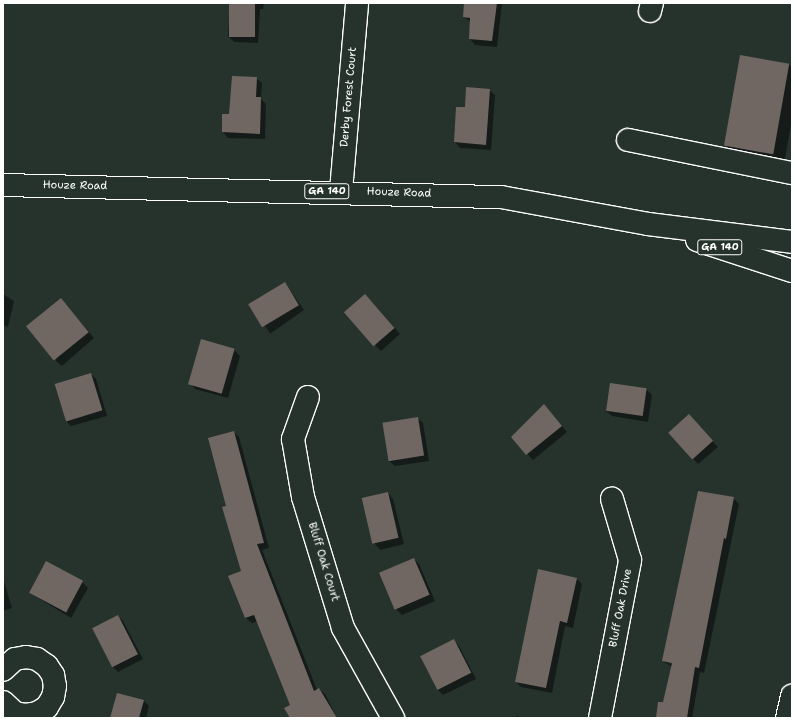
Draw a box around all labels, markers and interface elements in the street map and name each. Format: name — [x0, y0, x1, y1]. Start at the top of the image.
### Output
street label: Derby Forest Court — [338, 46, 360, 148]
street label: Houze Road — [43, 179, 107, 193]
road number: GA 140 — [304, 183, 350, 199]
street label: Houze Road — [366, 185, 432, 201]
road number: GA 140 — [697, 239, 743, 255]
street label: Bluff Oak Court — [305, 521, 341, 603]
street label: Bluff Oak Drive — [607, 568, 635, 648]

